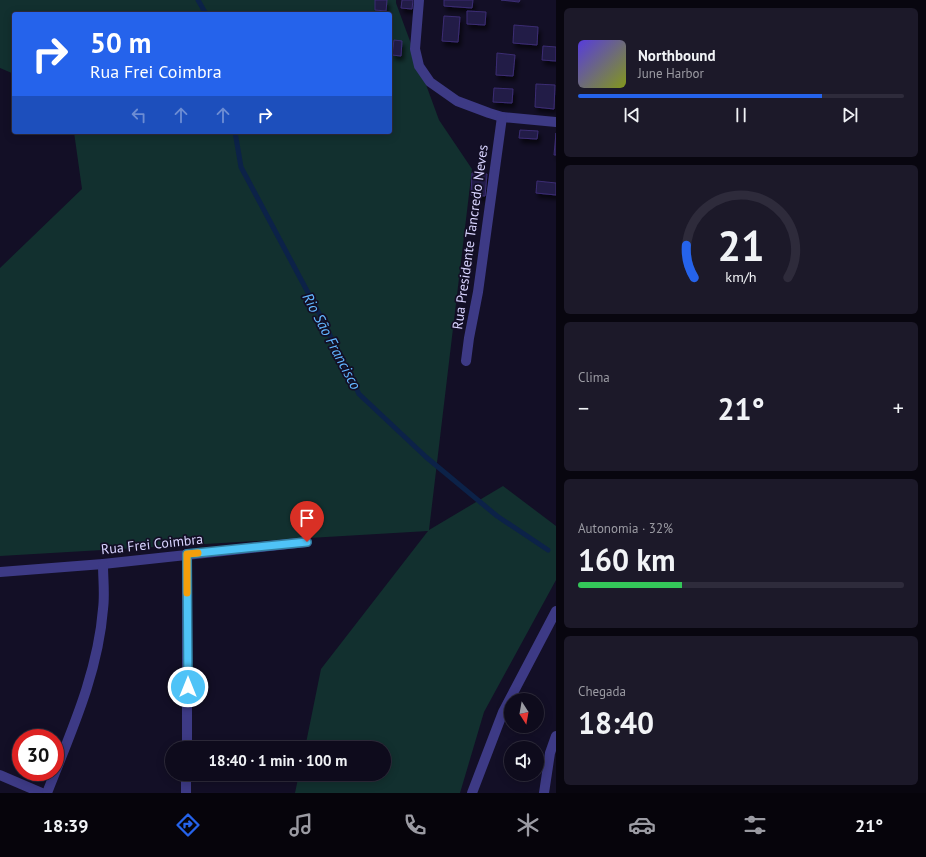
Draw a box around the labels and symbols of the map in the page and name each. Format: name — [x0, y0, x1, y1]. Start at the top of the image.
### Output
street label: Rua Presidente Tancredo Neves — [448, 143, 492, 330]
water label: Rio São Francisco — [299, 289, 365, 393]
pin — [290, 501, 324, 542]
street label: Rua Frei Coimbra — [100, 530, 204, 558]
position arrow — [167, 666, 209, 708]
north arrow — [504, 693, 544, 733]
speed limit sign: 30 — [12, 729, 64, 781]

